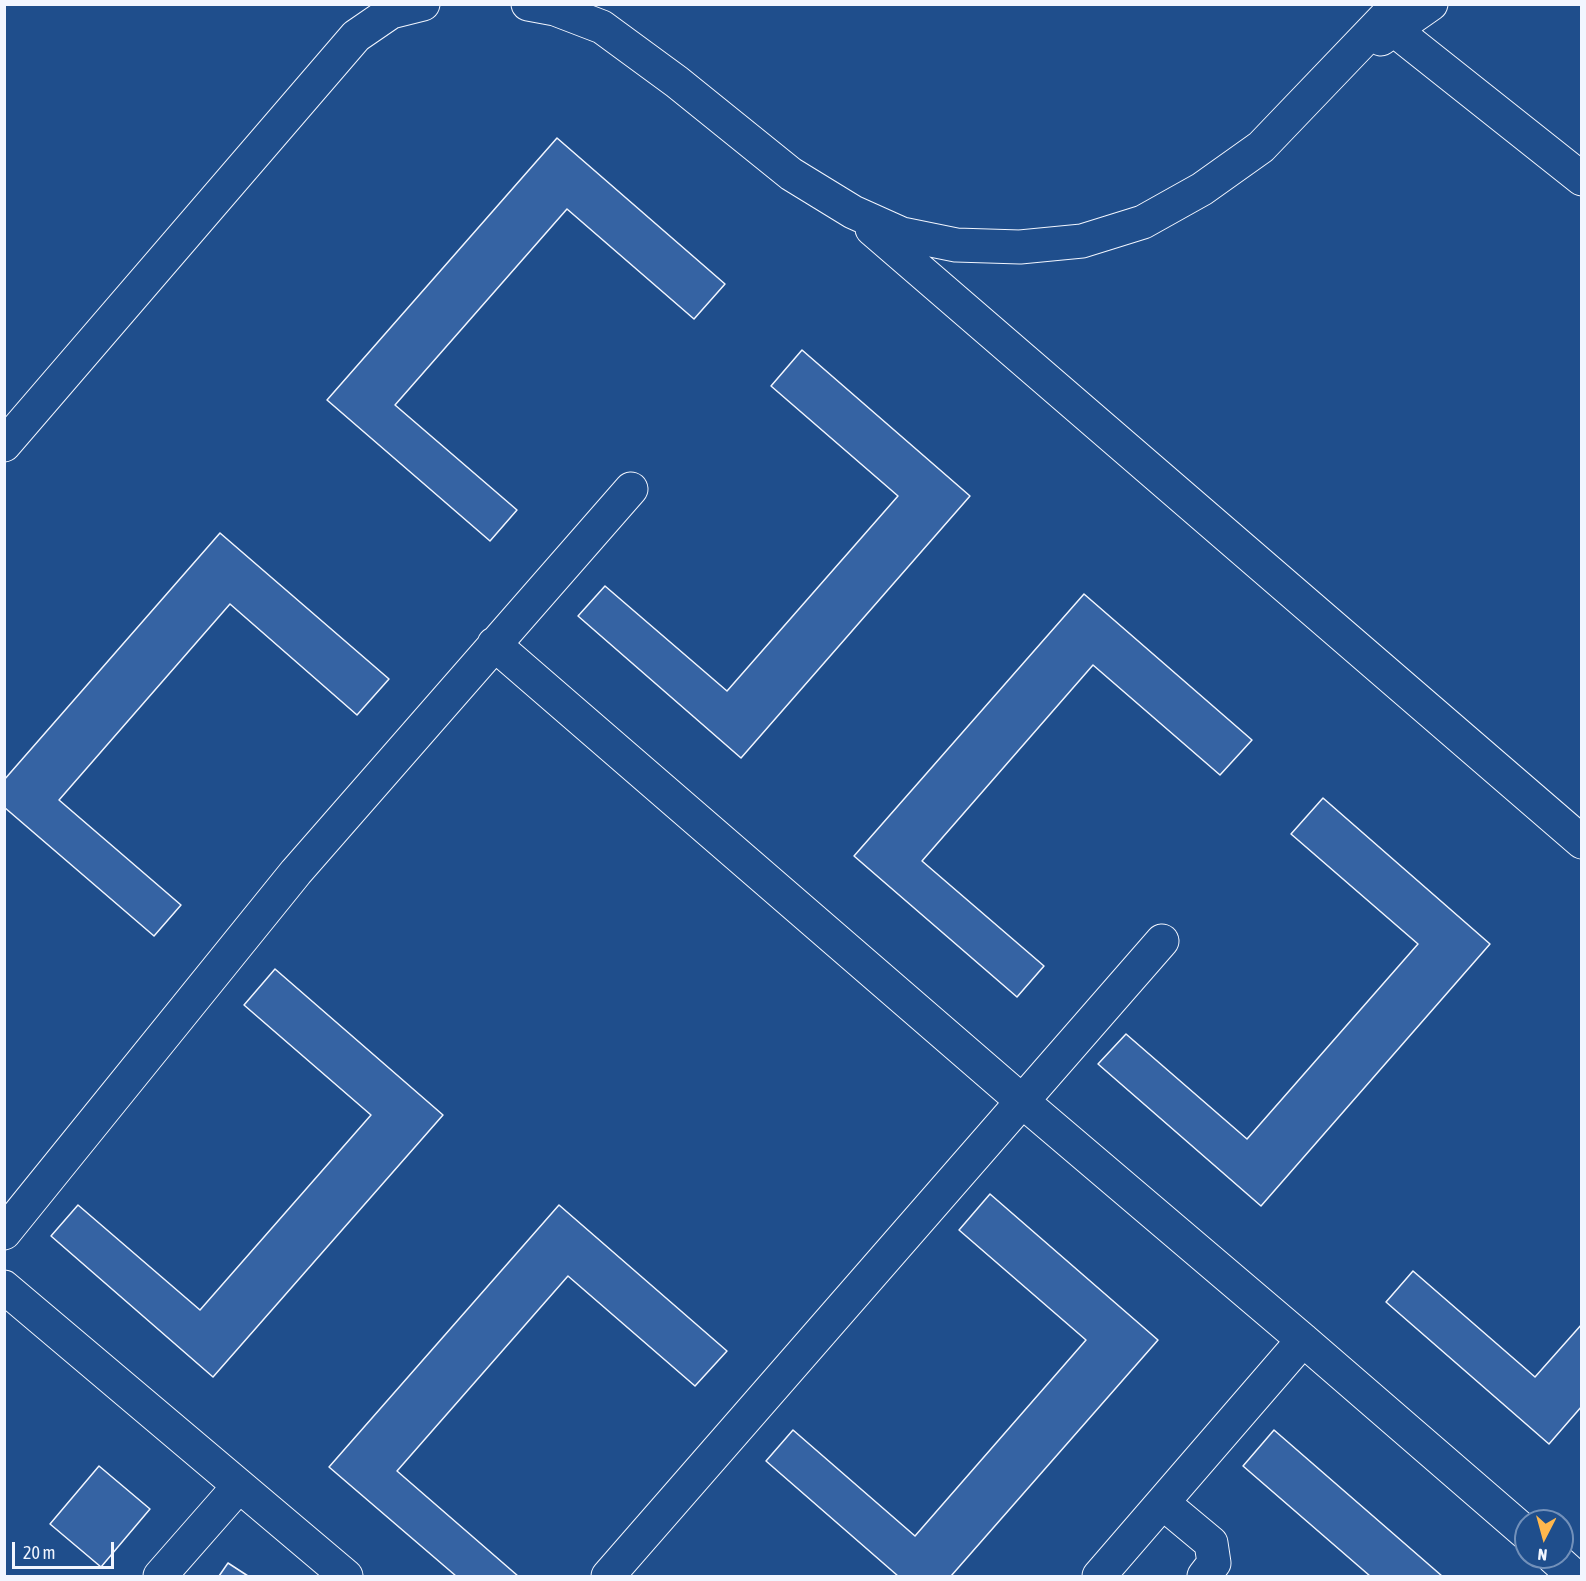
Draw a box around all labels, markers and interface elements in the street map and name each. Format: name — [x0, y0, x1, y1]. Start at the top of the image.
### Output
north arrow — [1514, 1509, 1574, 1569]
scale bar — [15, 1530, 117, 1568]
text: 20 m — [23, 1542, 55, 1563]
text: N — [1537, 1545, 1548, 1564]

